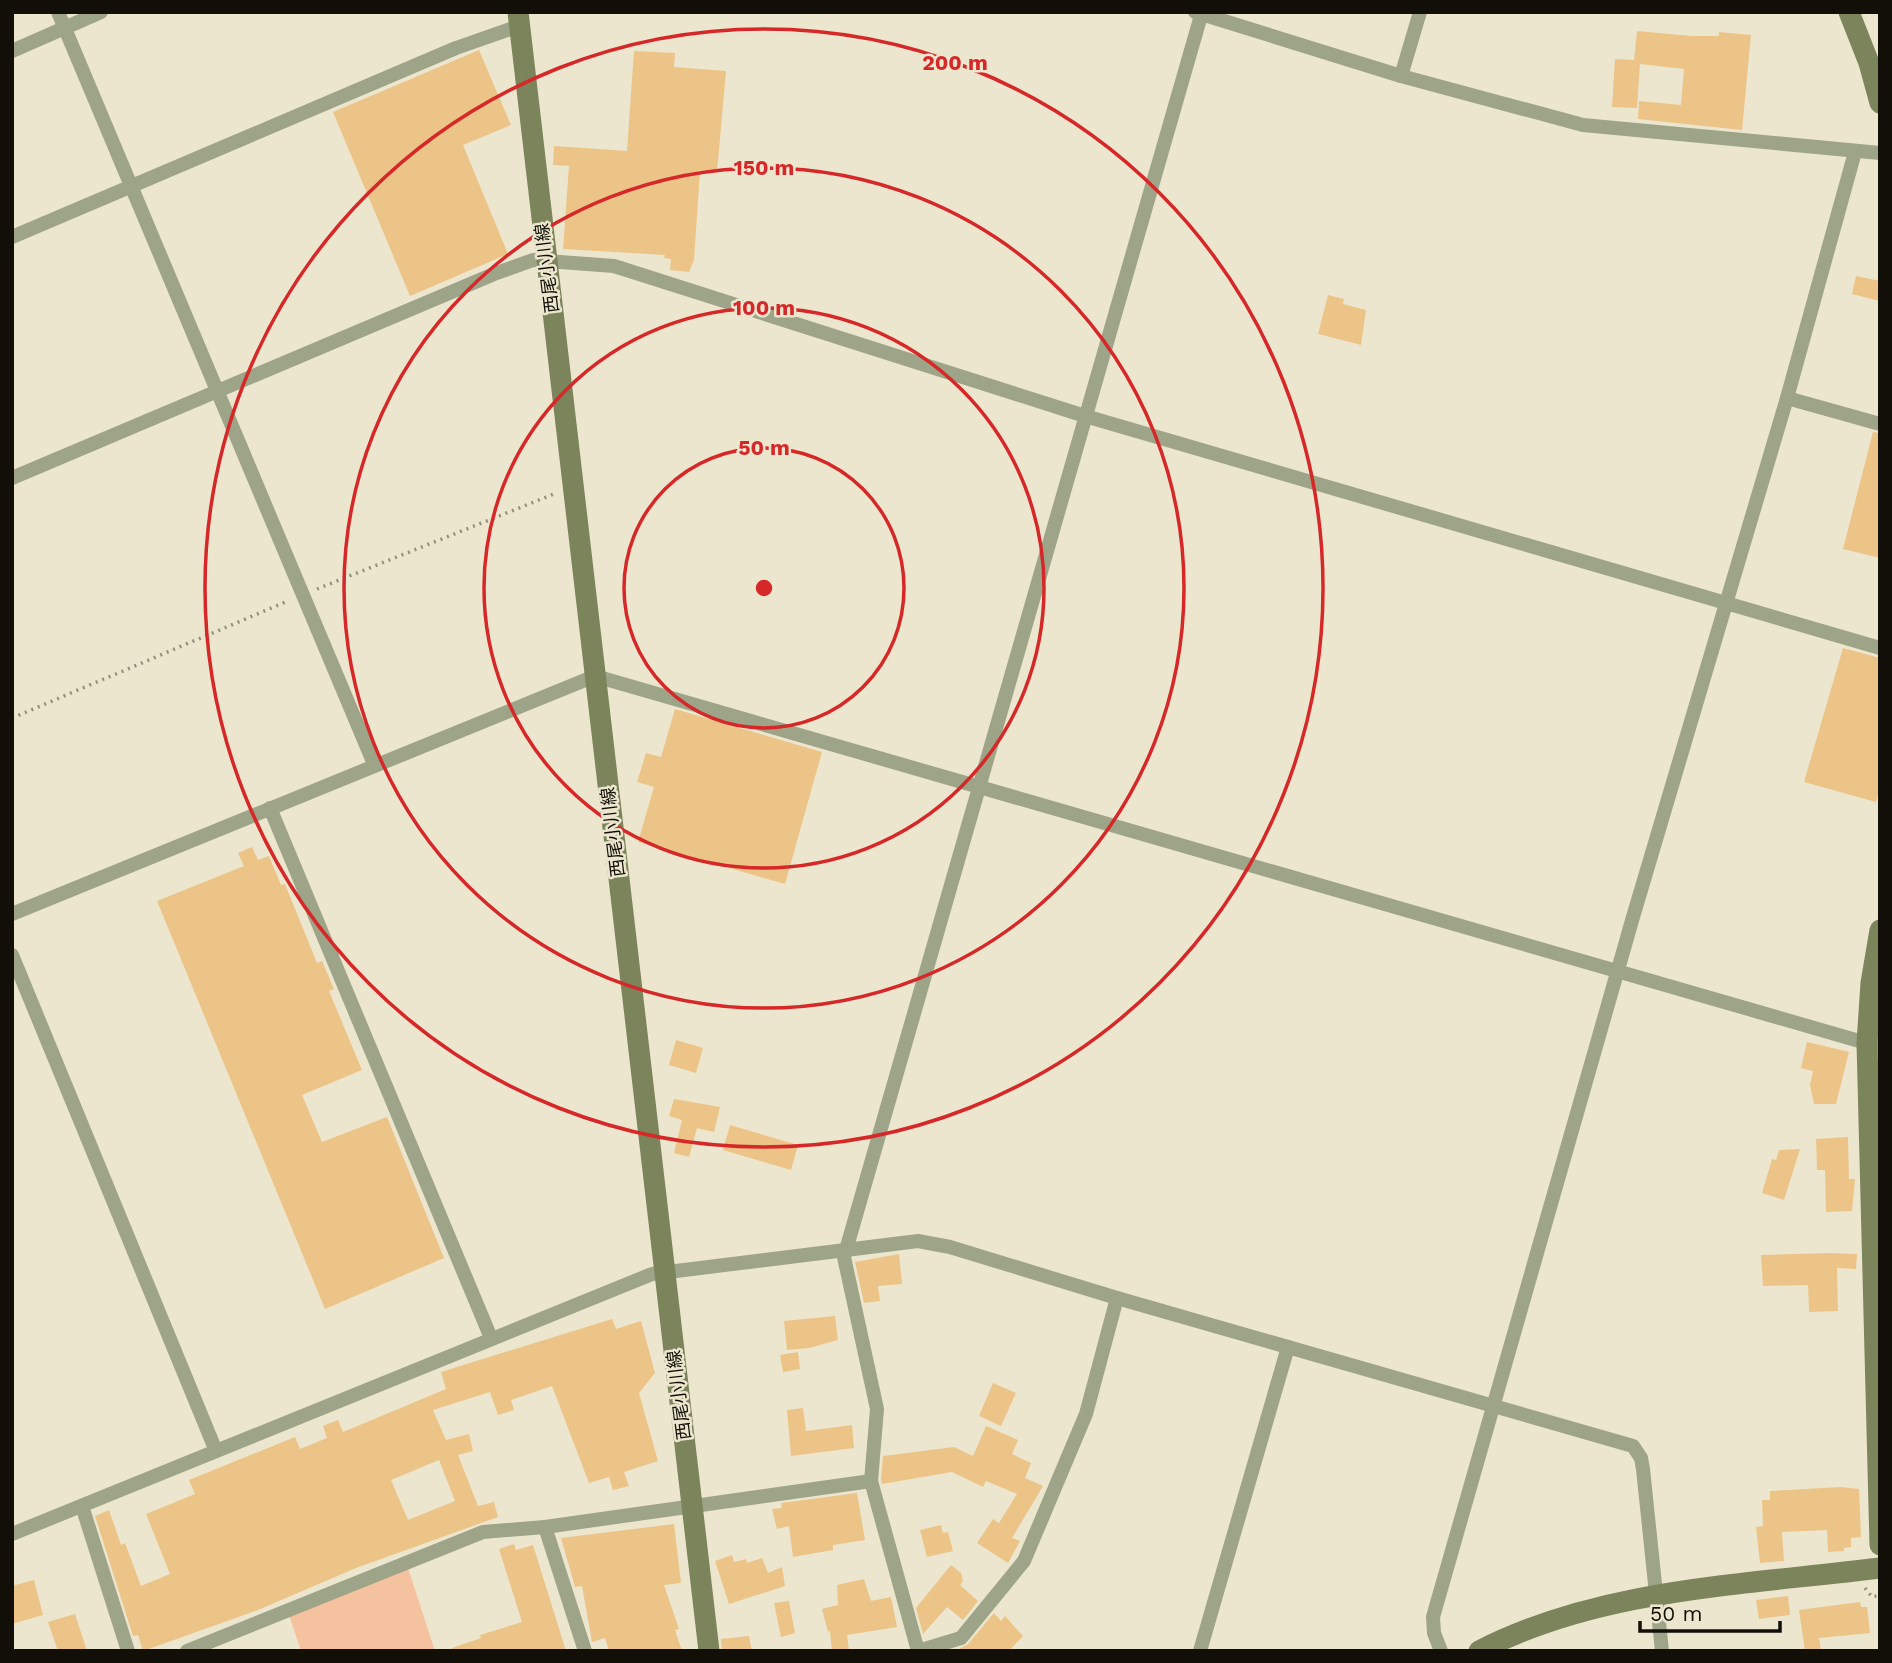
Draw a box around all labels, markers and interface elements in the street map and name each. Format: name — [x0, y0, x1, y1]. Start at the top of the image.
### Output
text: 200 m — [922, 50, 988, 75]
text: 150 m — [734, 155, 794, 180]
street label: 西尾小川線 — [531, 222, 562, 314]
text: 100 m — [733, 295, 795, 320]
text: 50 m — [738, 435, 790, 460]
centre of rings — [752, 576, 776, 600]
street label: 西尾小川線 — [597, 786, 628, 878]
street label: 西尾小川線 — [663, 1349, 694, 1441]
scale bar — [1640, 1590, 1780, 1634]
text: 50 m — [1650, 1601, 1702, 1626]

